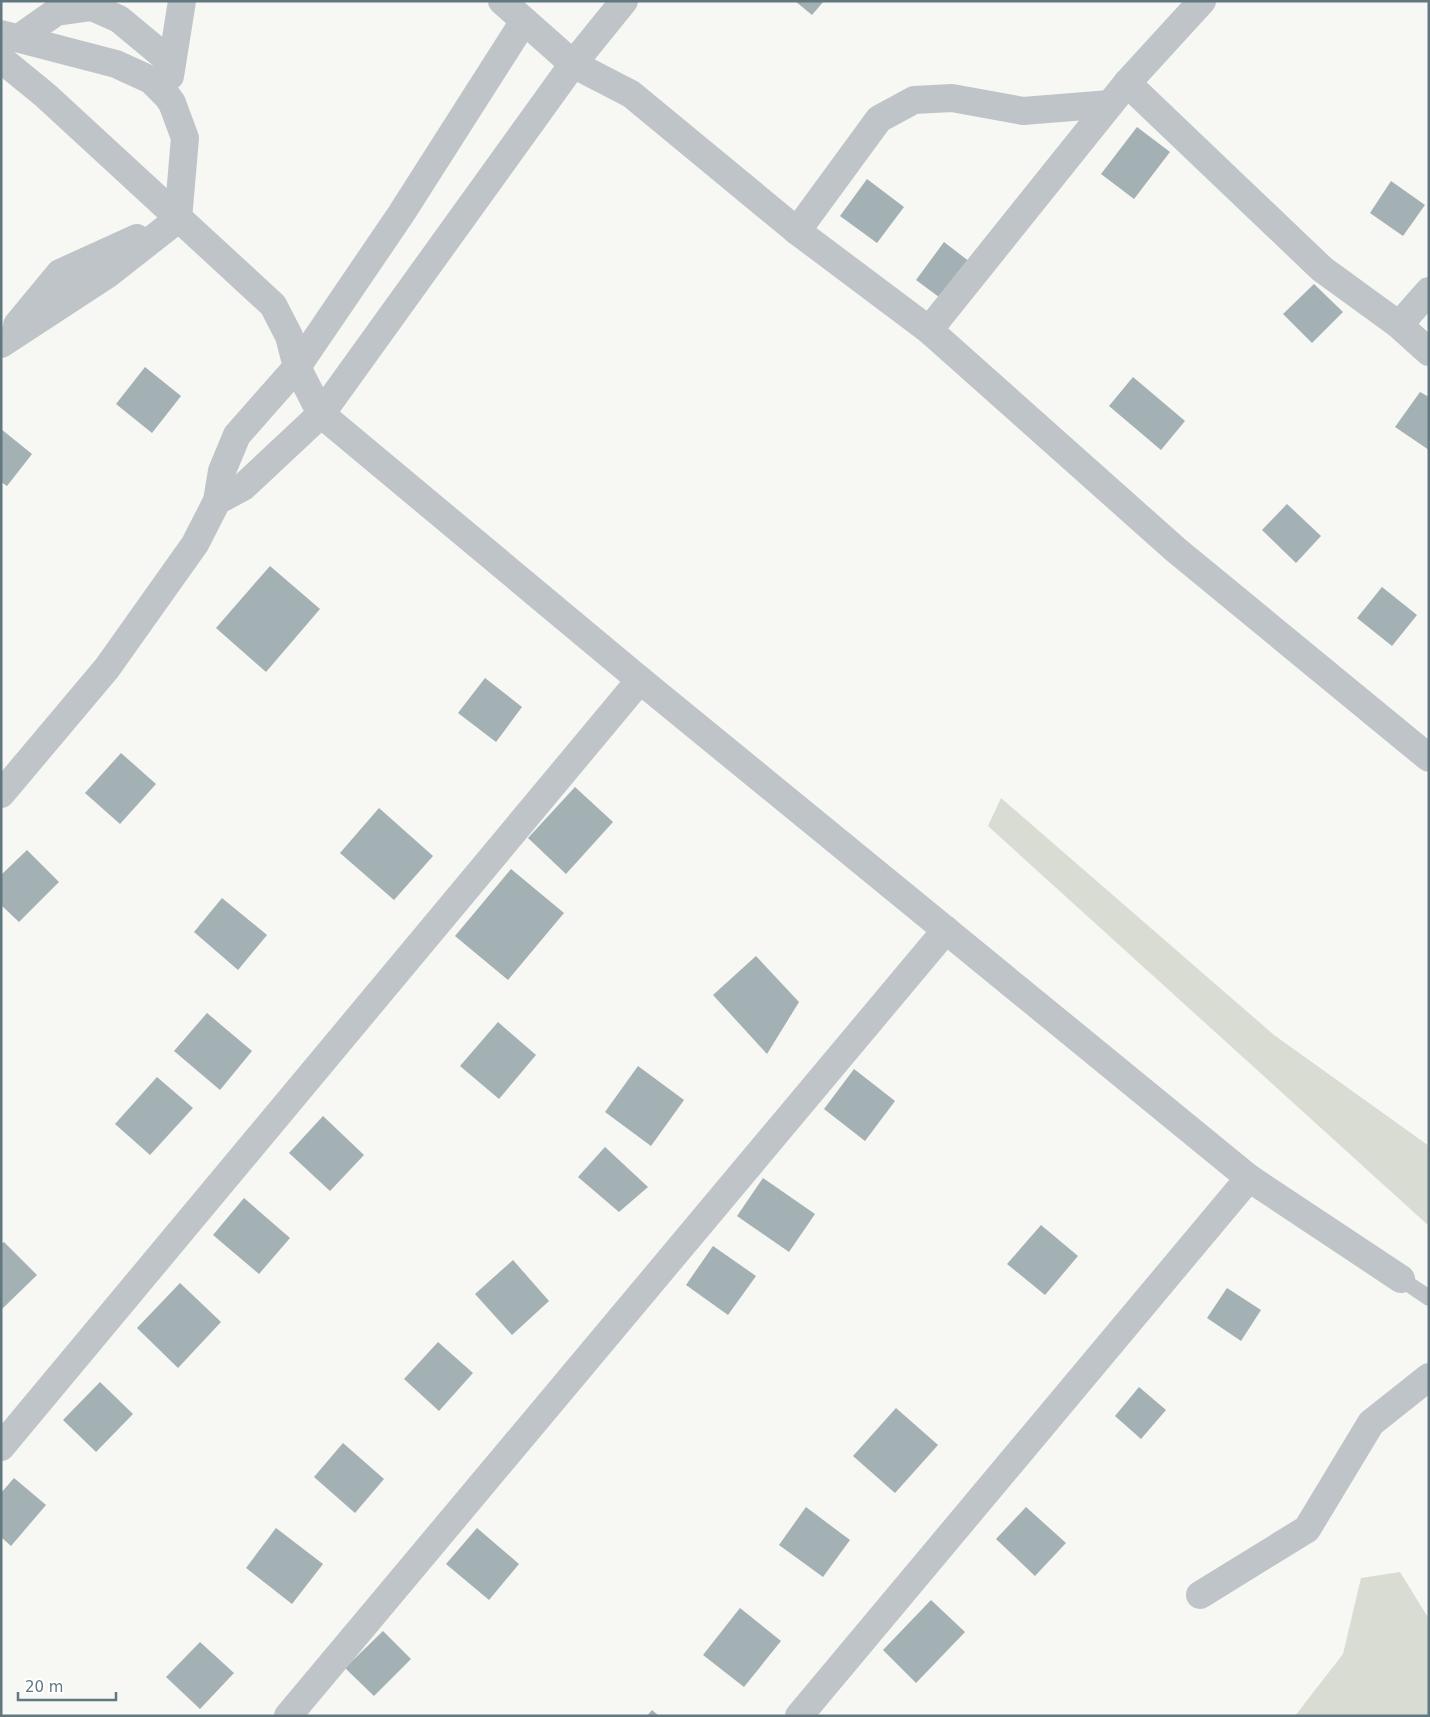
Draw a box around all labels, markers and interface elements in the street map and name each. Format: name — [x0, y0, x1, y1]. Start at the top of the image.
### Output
scale bar — [18, 1670, 115, 1702]
text: 20 m — [25, 1678, 63, 1696]

